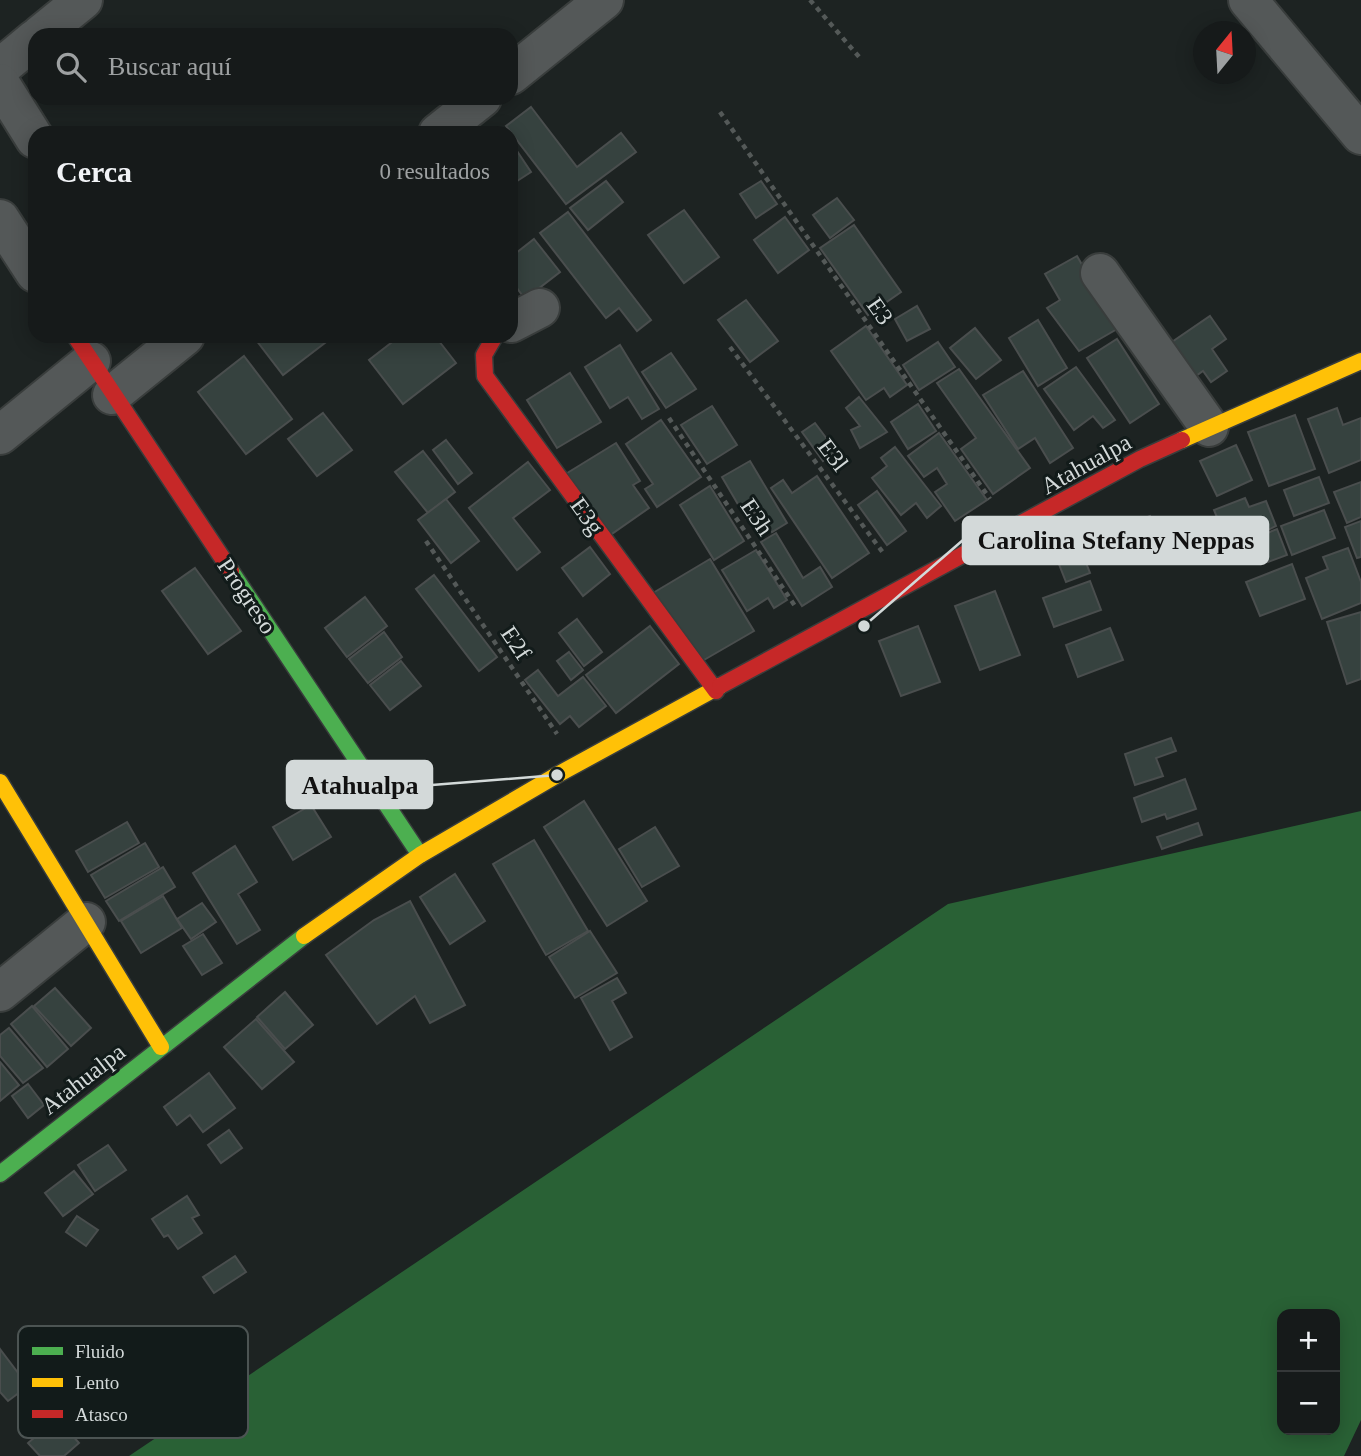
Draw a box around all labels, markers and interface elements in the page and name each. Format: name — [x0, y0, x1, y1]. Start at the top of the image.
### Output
north arrow — [1193, 21, 1256, 84]
search box — [28, 28, 518, 105]
icon: search — [52, 48, 90, 86]
text: Buscar aquí — [108, 52, 231, 81]
text: Cerca — [56, 155, 132, 188]
text: 0 resultados — [379, 159, 490, 184]
street label: E3 — [862, 293, 898, 329]
street label: Atahualpa — [1037, 429, 1136, 499]
street label: E3l — [813, 434, 854, 476]
street label: E3g — [565, 493, 609, 539]
street label: E3h — [735, 494, 779, 540]
callout: Carolina Stefany Neppas — [963, 517, 1268, 564]
text: Carolina Stefany Neppas — [978, 526, 1254, 555]
street label: Progreso — [212, 553, 282, 639]
street label: E2f — [496, 621, 536, 665]
callout: Atahualpa — [287, 761, 432, 808]
text: Atahualpa — [301, 771, 419, 800]
street label: Atahualpa — [36, 1038, 130, 1120]
map controls — [1277, 1309, 1340, 1435]
button: + — [1277, 1309, 1340, 1372]
legend — [18, 1326, 248, 1438]
text: Fluido — [75, 1341, 125, 1362]
text: Lento — [75, 1372, 119, 1393]
button: − — [1277, 1372, 1340, 1435]
text: Atasco — [75, 1404, 128, 1425]

